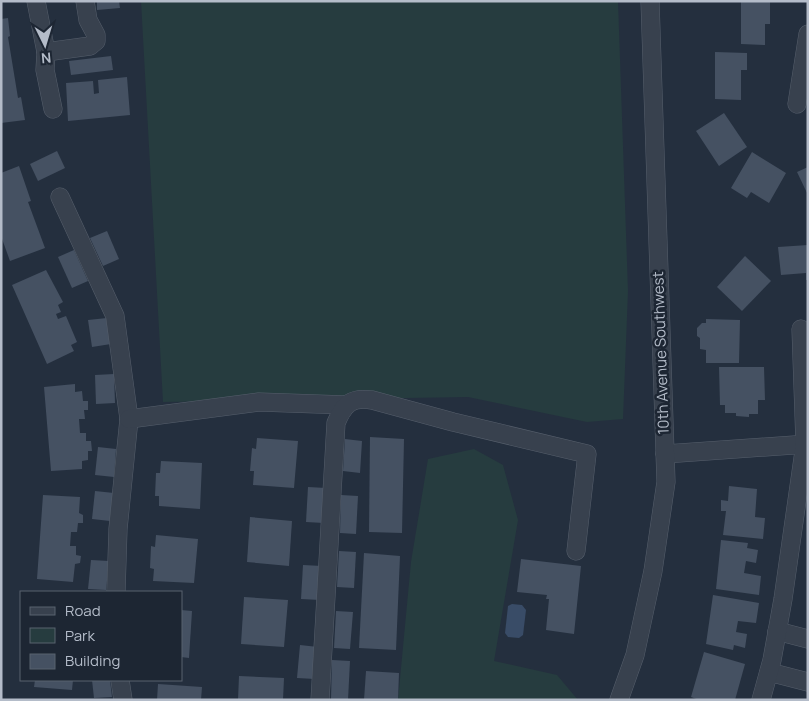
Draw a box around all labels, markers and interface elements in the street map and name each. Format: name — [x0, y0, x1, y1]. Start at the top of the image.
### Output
north arrow — [20, 20, 70, 70]
text: N — [40, 49, 52, 68]
street label: 10th Avenue Southwest — [647, 271, 674, 435]
legend — [20, 591, 182, 681]
text: Road — [65, 600, 101, 621]
text: Park — [65, 625, 95, 646]
text: Building — [65, 650, 120, 671]

